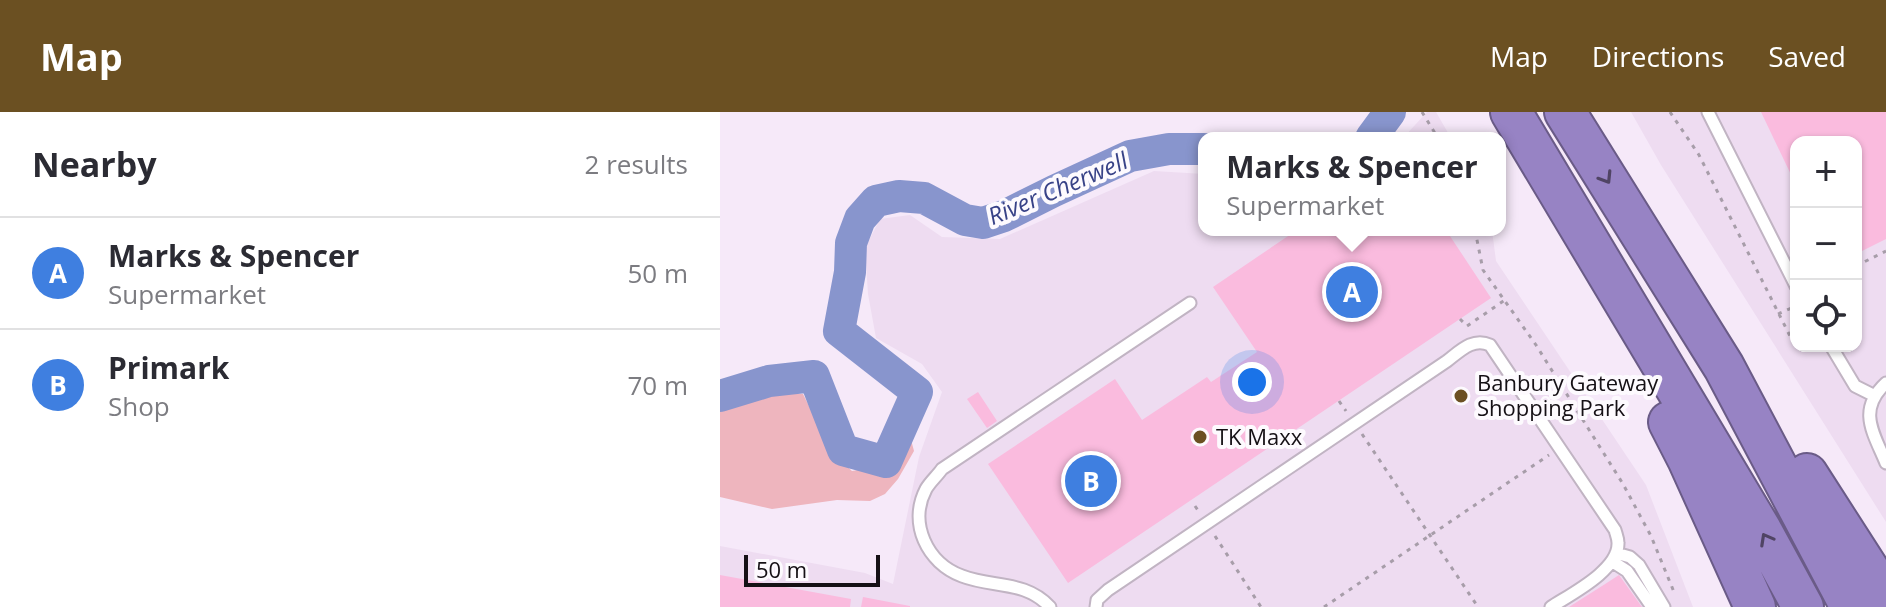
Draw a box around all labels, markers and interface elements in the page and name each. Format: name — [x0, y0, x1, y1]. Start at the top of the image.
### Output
text: Map — [40, 30, 123, 82]
text: Map — [1490, 37, 1548, 75]
text: Directions — [1592, 37, 1724, 75]
text: Saved — [1768, 37, 1846, 75]
popup — [1198, 132, 1506, 236]
map controls — [1790, 136, 1862, 352]
button: + — [1790, 136, 1862, 208]
text: Nearby — [32, 141, 157, 187]
water label: River Cherwell — [982, 143, 1133, 232]
text: 2 results — [585, 146, 688, 182]
text: Marks & Spencer — [1226, 146, 1478, 187]
one-way arrow — [1597, 169, 1612, 184]
text: Supermarket — [1226, 187, 1384, 223]
button: − — [1790, 208, 1862, 280]
text: Marks & Spencer — [108, 235, 359, 276]
text: A — [49, 255, 67, 291]
text: 50 m — [627, 255, 688, 291]
pin: A — [1326, 262, 1378, 322]
text: Supermarket — [108, 276, 266, 312]
button: locate — [1790, 280, 1862, 352]
text: Primark — [108, 347, 229, 388]
your location — [1232, 362, 1272, 402]
text: B — [49, 367, 67, 403]
text: 70 m — [627, 367, 688, 403]
place label: Banbury Gateway Shopping Park — [1477, 367, 1659, 422]
marker: Banbury Gateway Shopping Park — [1452, 387, 1470, 405]
text: Shop — [108, 388, 170, 424]
place label: TK Maxx — [1216, 421, 1303, 451]
marker: TK Maxx — [1191, 428, 1209, 446]
pin: B — [1065, 451, 1117, 511]
one-way arrow — [1760, 532, 1775, 547]
scale bar — [744, 551, 880, 587]
text: 50 m — [756, 554, 807, 584]

